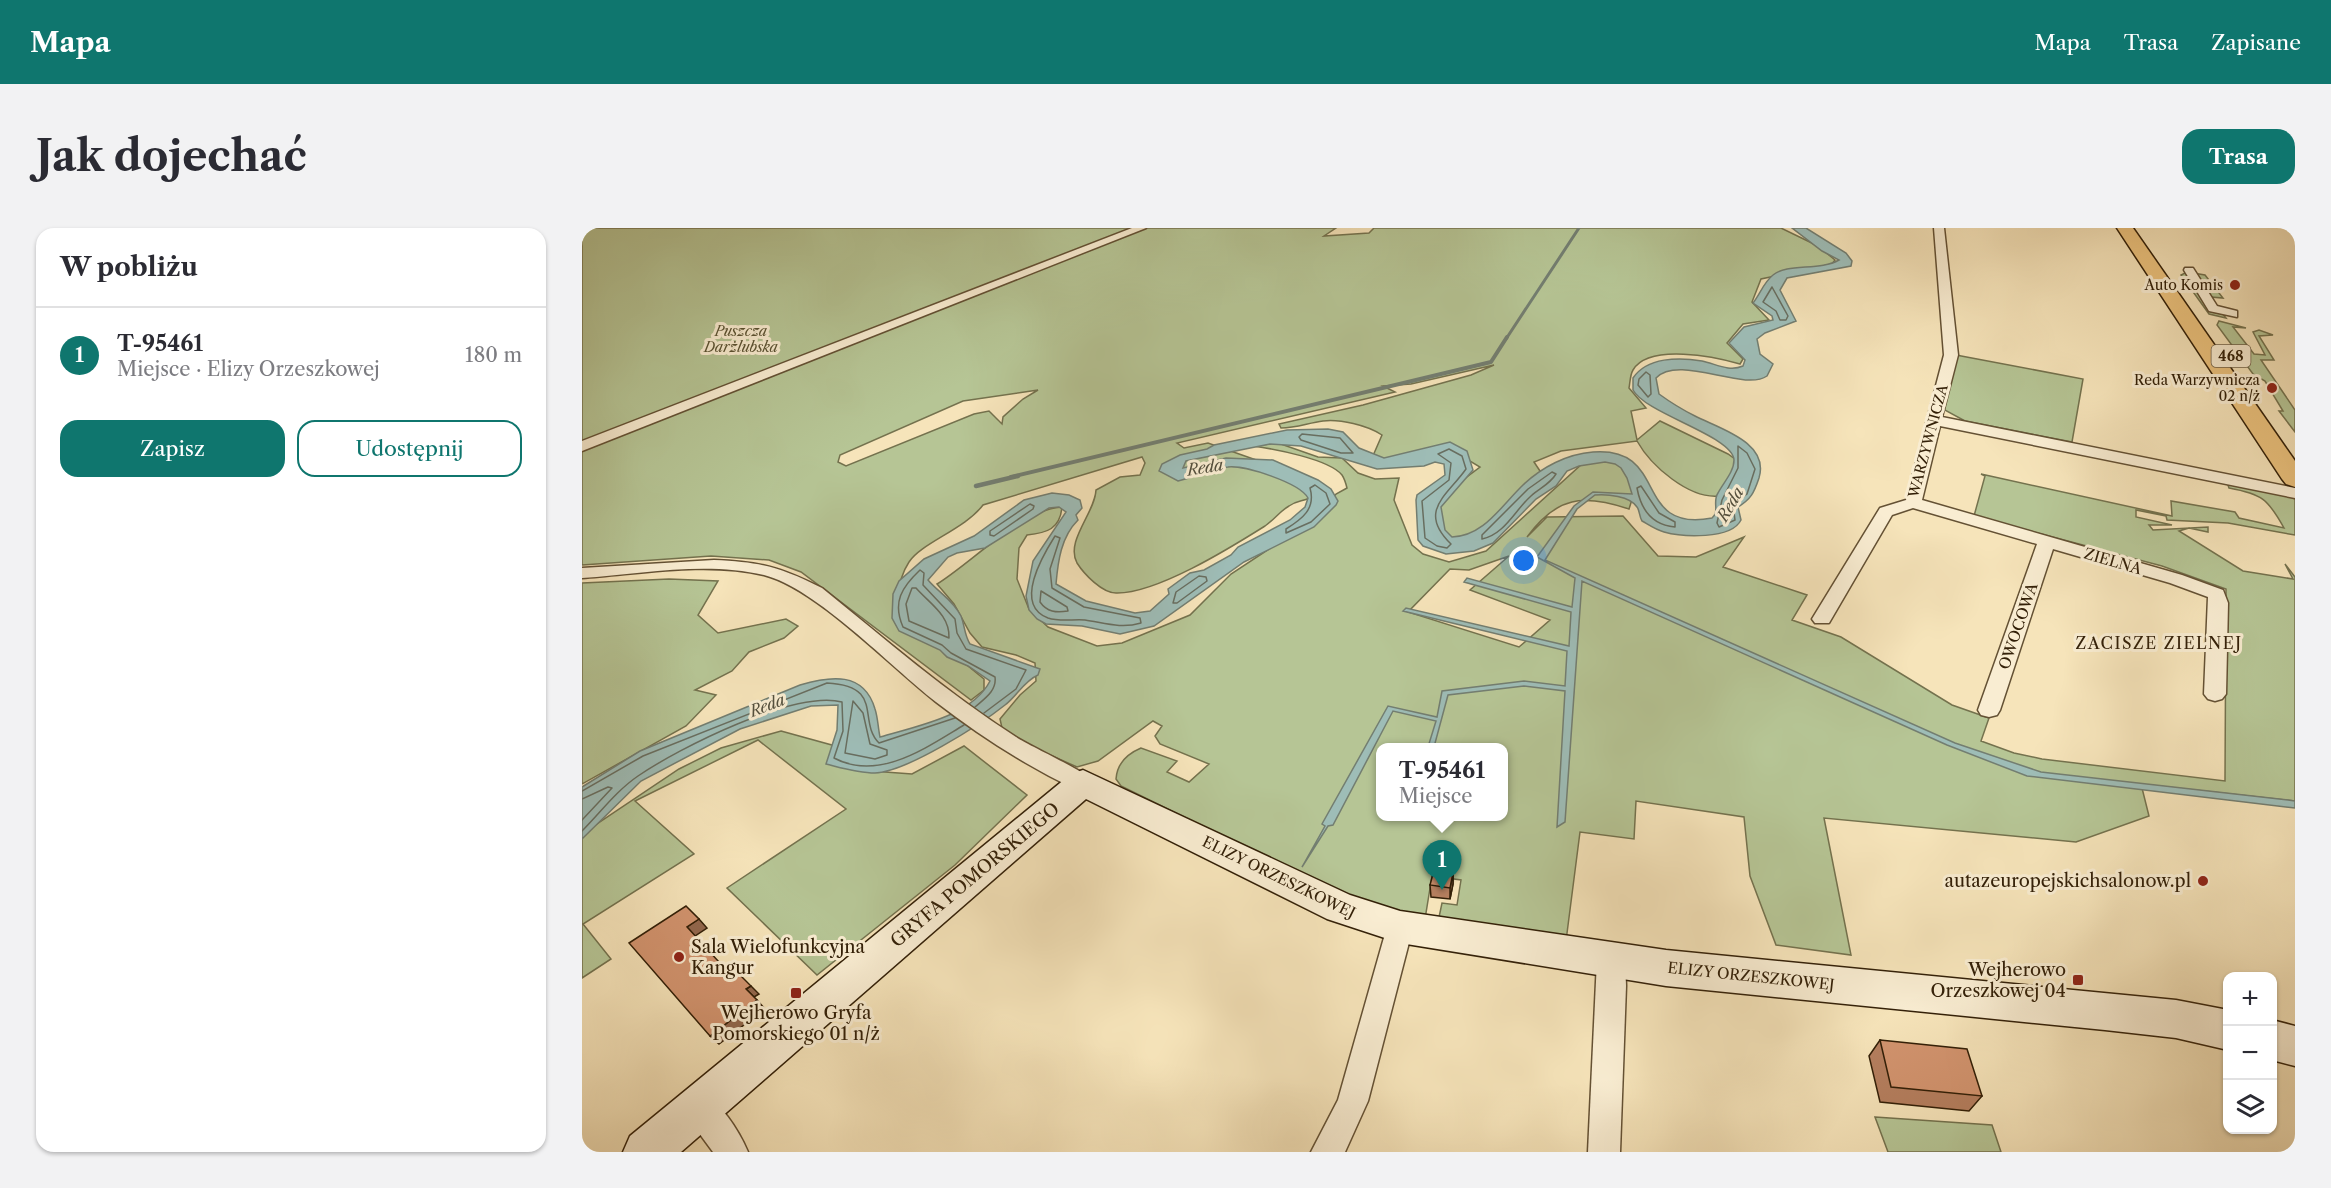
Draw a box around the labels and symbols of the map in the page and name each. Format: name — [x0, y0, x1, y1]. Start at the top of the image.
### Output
place label: Auto Komis — [2144, 276, 2223, 294]
marker: Auto Komis — [2228, 278, 2242, 292]
park label: Puszcza Darżlubska — [703, 322, 779, 356]
road number: 468 — [2212, 345, 2250, 367]
place label: Reda Warzywnicza 02 n/ż — [2134, 371, 2261, 405]
marker: Reda Warzywnicza 02 n/ż — [2265, 381, 2279, 395]
street label: WARZYWNICZA — [1904, 382, 1952, 501]
water label: Reda — [1183, 454, 1225, 480]
water label: Reda — [1711, 483, 1748, 527]
street label: ZIELNA — [2082, 544, 2145, 579]
your location — [1509, 546, 1538, 575]
street label: OWOCOWA — [1994, 579, 2042, 672]
district label: ZACISZE ZIELNEJ — [2075, 633, 2243, 653]
water label: Reda — [745, 689, 788, 722]
street label: GRYFA POMORSKIEGO — [886, 798, 1064, 952]
street label: ELIZY ORZESZKOWEJ — [1199, 832, 1359, 922]
pin: 1 — [1422, 840, 1462, 890]
place label: autazeuropejskichsalonow.pl — [1944, 870, 2191, 892]
marker: autazeuropejskichsalonow.pl — [2196, 874, 2210, 888]
place label: Sala Wielofunkcyjna Kangur — [691, 936, 866, 979]
marker: Sala Wielofunkcyjna Kangur — [672, 950, 686, 964]
street label: ELIZY ORZESZKOWEJ — [1666, 958, 1836, 994]
place label: Wejherowo Orzeszkowej 04 — [1931, 959, 2066, 1002]
marker: Wejherowo Orzeszkowej 04 — [2071, 973, 2085, 987]
marker: Wejherowo Gryfa Pomorskiego 01 n/ż — [789, 986, 803, 1000]
place label: Wejherowo Gryfa Pomorskiego 01 n/ż — [712, 1002, 880, 1045]

